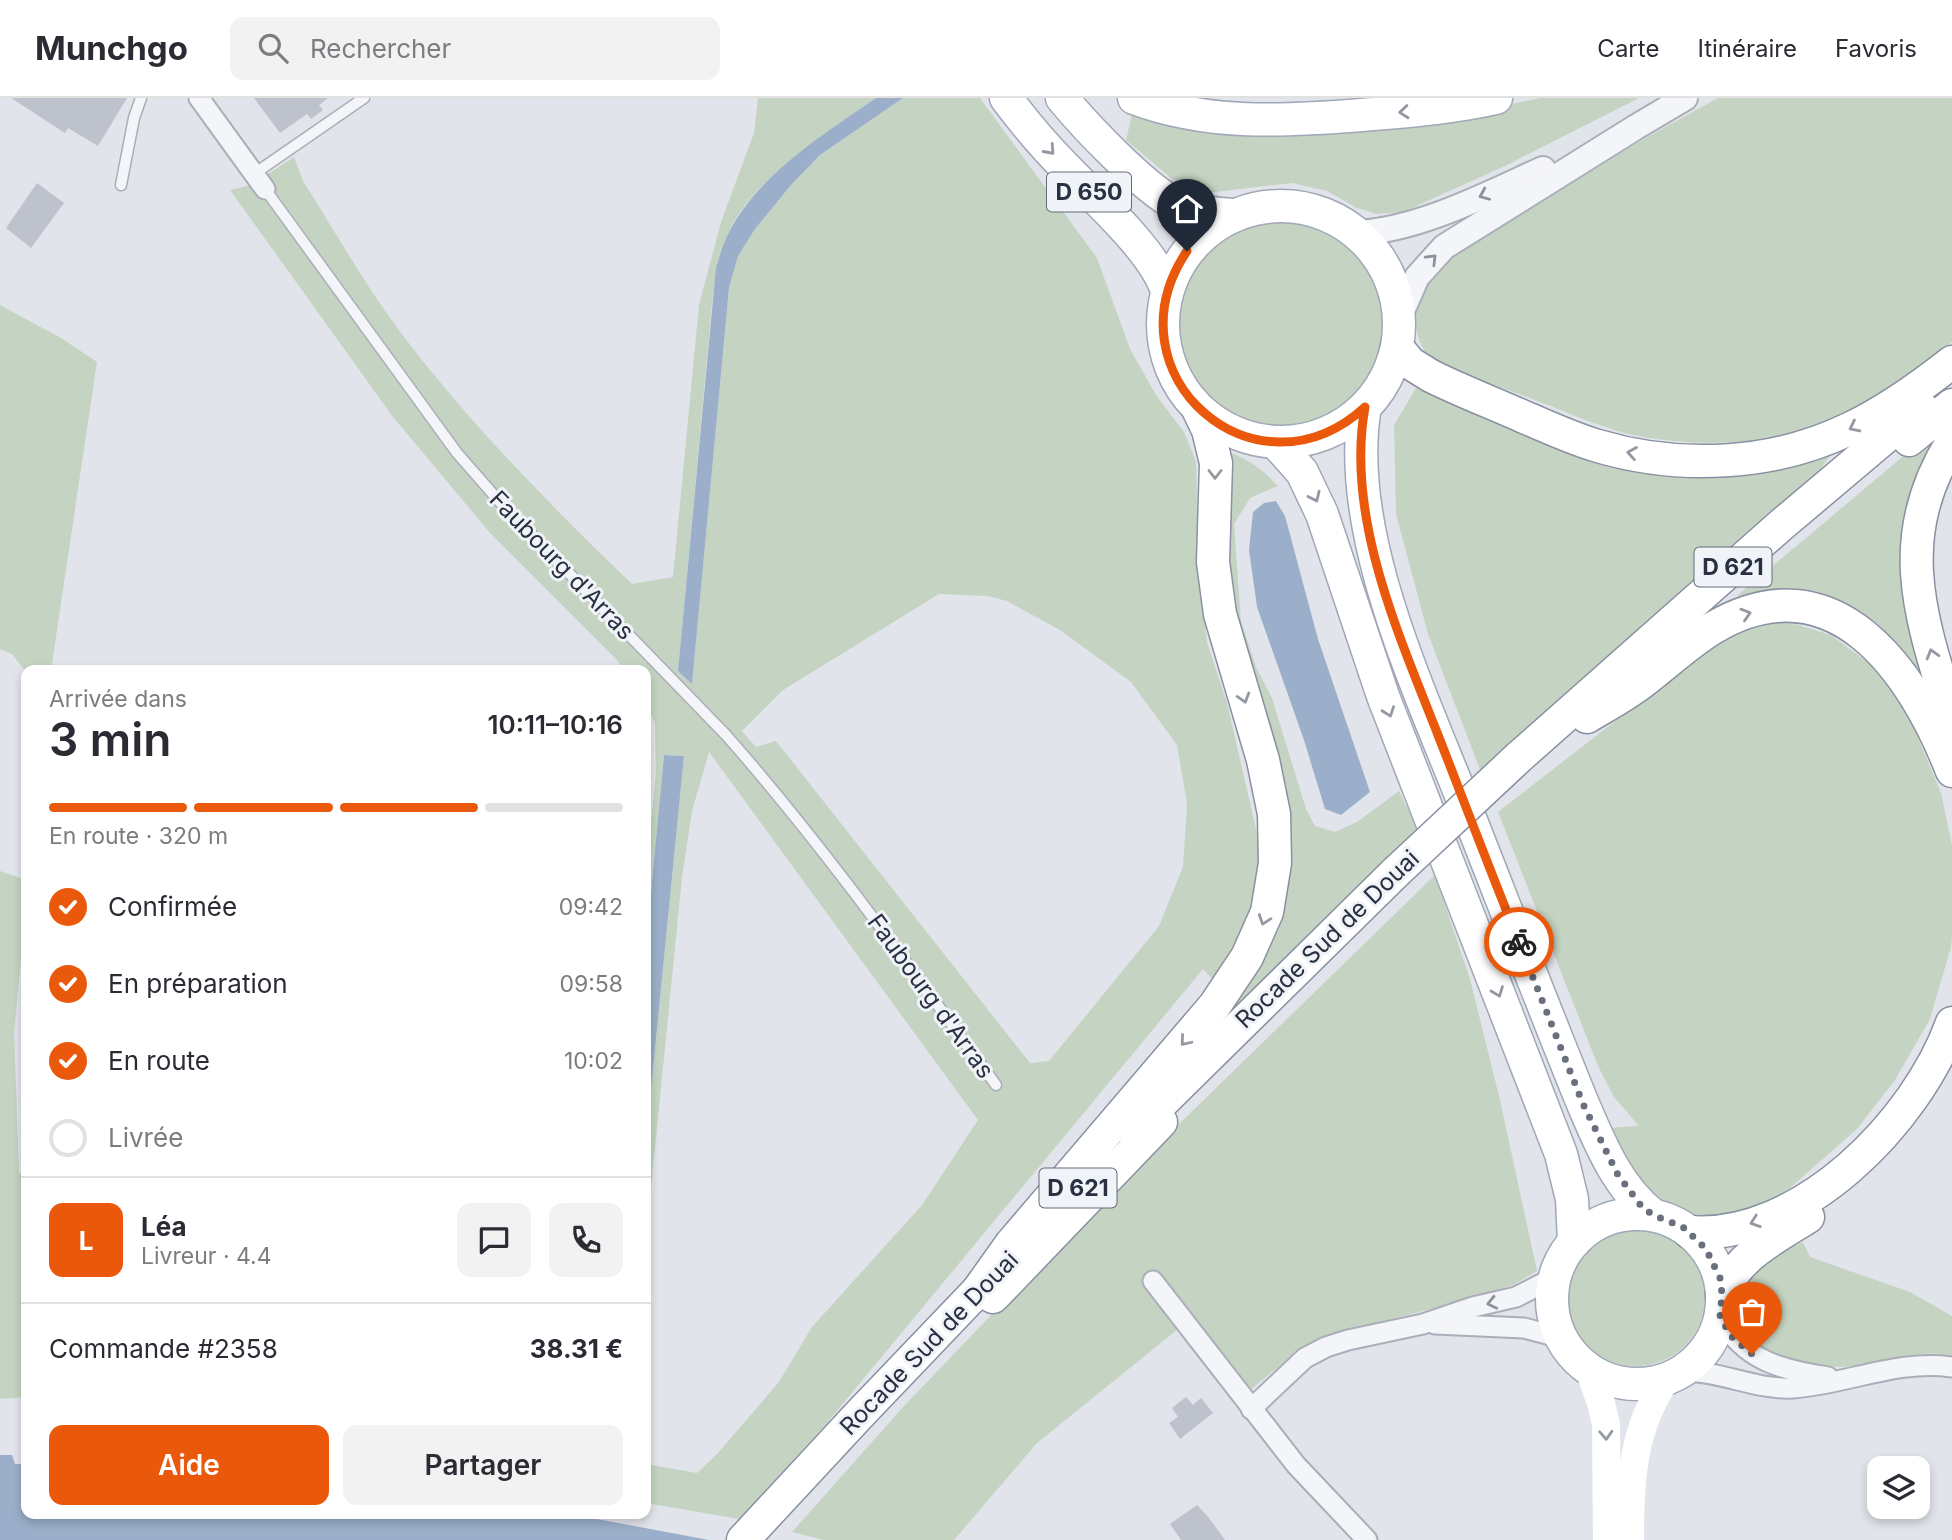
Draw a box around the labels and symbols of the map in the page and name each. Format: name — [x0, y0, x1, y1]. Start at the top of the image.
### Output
one-way arrow — [1398, 104, 1410, 119]
one-way arrow — [1042, 142, 1054, 155]
road number: D 650 — [1047, 172, 1131, 212]
pin — [1157, 179, 1217, 251]
one-way arrow — [1479, 187, 1492, 201]
one-way arrow — [1424, 254, 1437, 267]
one-way arrow — [1849, 418, 1861, 432]
one-way arrow — [1626, 446, 1638, 461]
one-way arrow — [1208, 469, 1223, 480]
street label: Faubourg d'Arras — [484, 485, 640, 645]
one-way arrow — [1307, 490, 1321, 502]
road number: D 621 — [1694, 547, 1772, 587]
one-way arrow — [1740, 608, 1752, 622]
one-way arrow — [1926, 648, 1940, 660]
one-way arrow — [1235, 691, 1250, 703]
one-way arrow — [1381, 705, 1395, 717]
street label: Rocade Sud de Douai — [1229, 844, 1425, 1034]
courier — [1484, 907, 1554, 977]
street label: Faubourg d'Arras — [862, 908, 1000, 1084]
one-way arrow — [1258, 913, 1272, 925]
one-way arrow — [1489, 986, 1503, 998]
one-way arrow — [1181, 1033, 1193, 1046]
road number: D 621 — [1040, 1168, 1116, 1208]
one-way arrow — [1749, 1214, 1761, 1228]
street label: Rocade Sud de Douai — [834, 1245, 1024, 1441]
pin — [1722, 1282, 1782, 1354]
one-way arrow — [1486, 1294, 1498, 1309]
one-way arrow — [1599, 1429, 1614, 1440]

